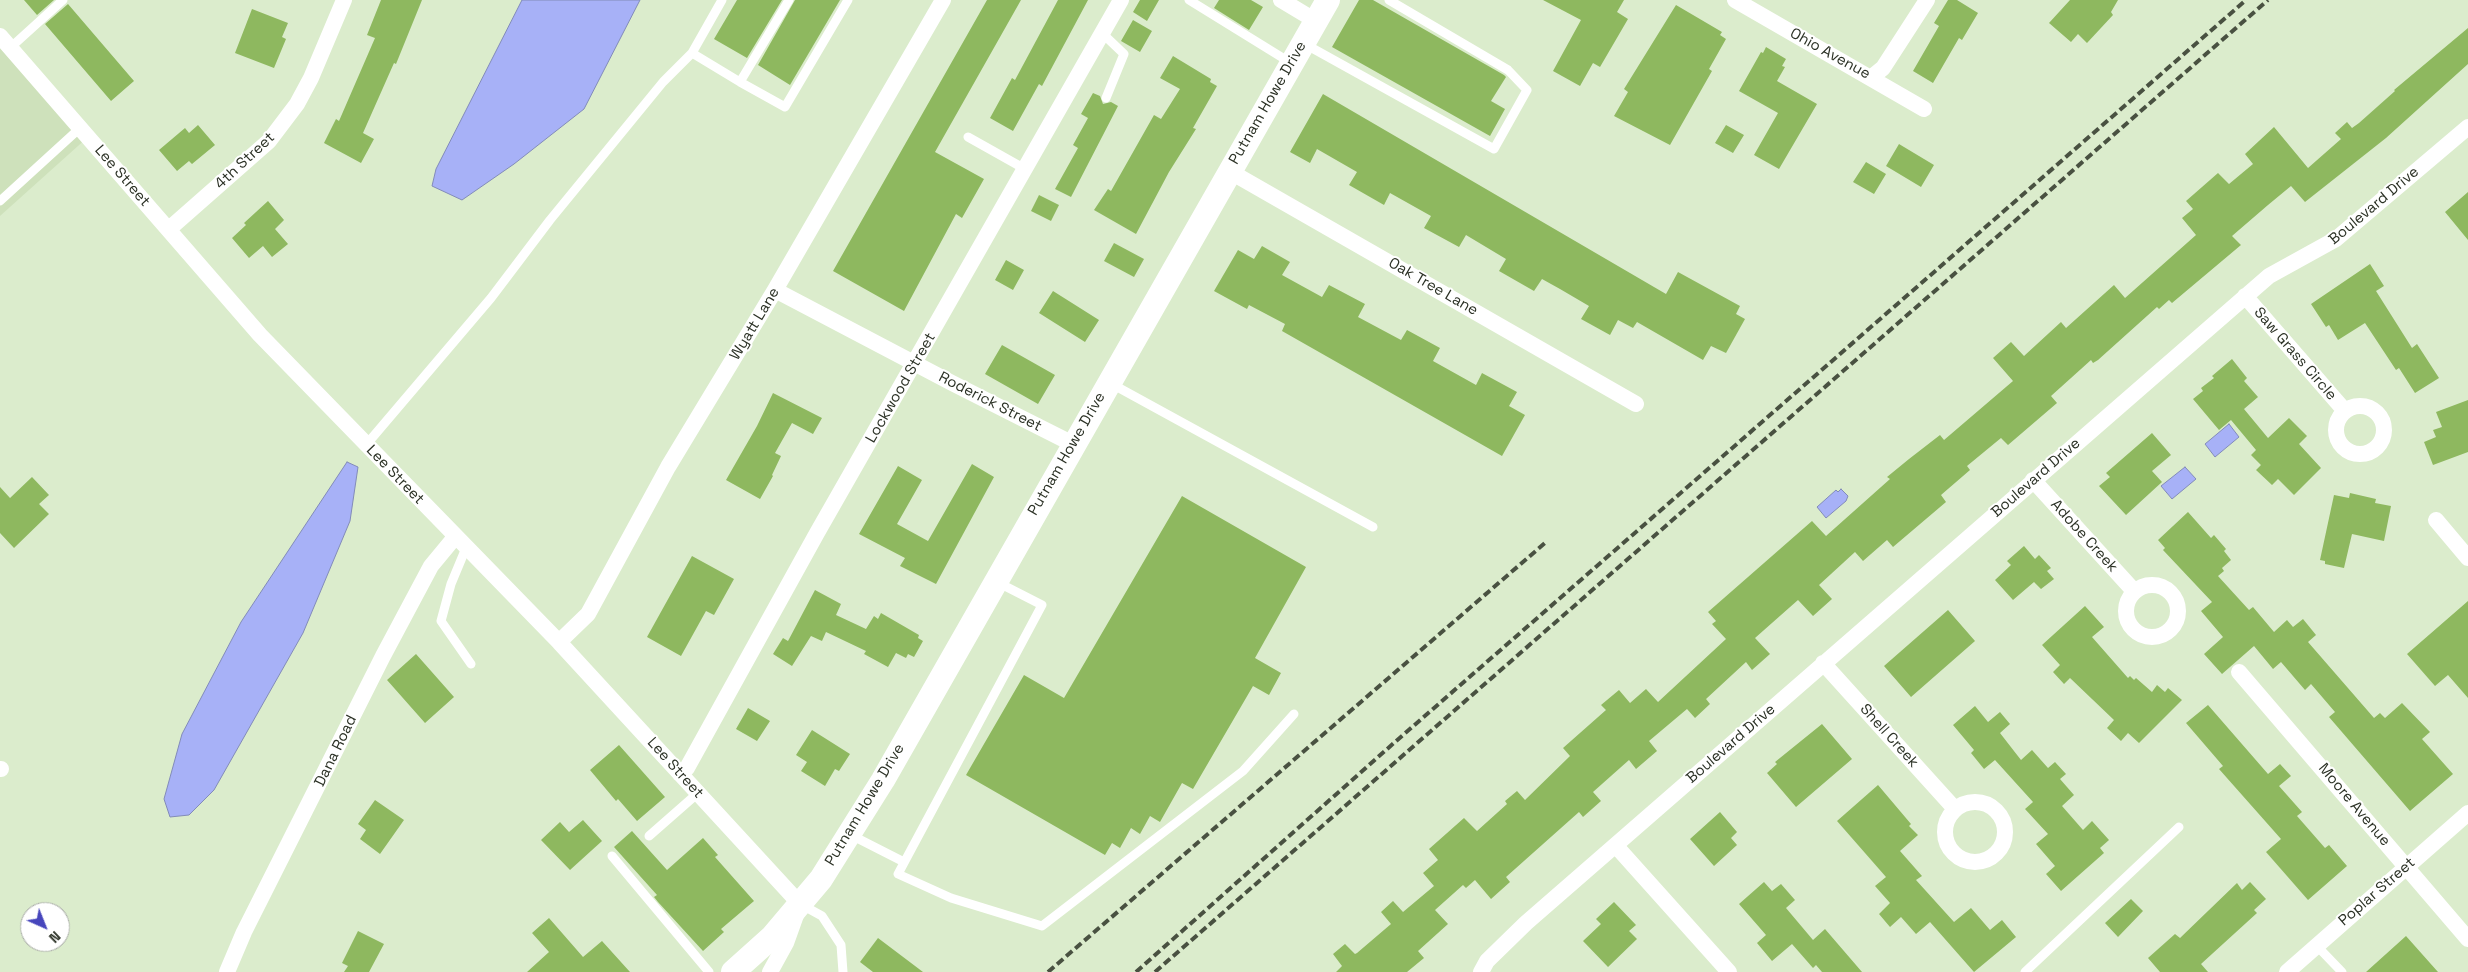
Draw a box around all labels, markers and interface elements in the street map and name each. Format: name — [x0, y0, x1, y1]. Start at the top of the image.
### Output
street label: Ohio Avenue — [1787, 25, 1873, 83]
street label: Putnam Howe Drive — [1225, 38, 1311, 168]
street label: 4th Street — [211, 129, 279, 193]
street label: Lee Street — [90, 142, 154, 210]
street label: Boulevard Drive — [2325, 163, 2423, 249]
street label: Oak Tree Lane — [1385, 254, 1481, 320]
street label: Wyatt Lane — [726, 284, 784, 364]
street label: Saw Grass Circle — [2250, 304, 2340, 404]
street label: Lockwood Street — [862, 330, 940, 446]
street label: Roderick Street — [935, 368, 1045, 436]
street label: Putnam Howe Drive — [1024, 389, 1110, 519]
street label: Boulevard Drive — [1988, 434, 2084, 522]
street label: Lee Street — [362, 442, 428, 508]
street label: Adobe Creek — [2047, 496, 2121, 576]
street label: Boulevard Drive — [1683, 700, 1779, 788]
street label: Shell Creek — [1856, 701, 1922, 771]
street label: Dana Road — [311, 712, 361, 790]
street label: Lee Street — [643, 734, 707, 802]
street label: Putnam Howe Drive — [821, 741, 909, 869]
street label: Moore Avenue — [2314, 760, 2394, 850]
street label: Poplar Street — [2335, 854, 2419, 930]
north arrow — [20, 902, 70, 952]
text: N — [45, 927, 64, 947]

